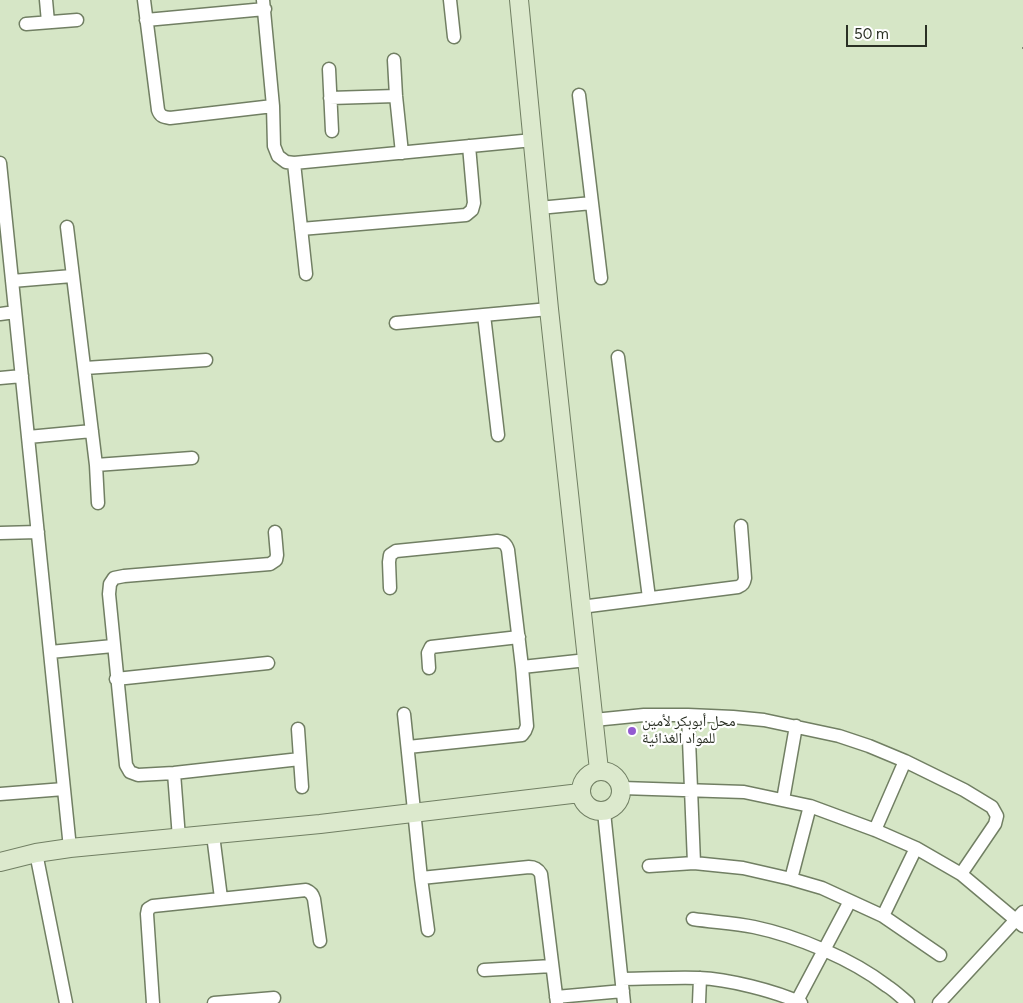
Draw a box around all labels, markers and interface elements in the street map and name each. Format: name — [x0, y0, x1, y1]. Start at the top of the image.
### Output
scale bar — [848, 15, 929, 47]
text: 50 m — [854, 25, 889, 43]
place label: محل أبوبكر لأمين للمواد الغذائية — [642, 713, 736, 748]
marker: محل أبوبكر لأمين للمواد الغذائية — [626, 725, 638, 737]

